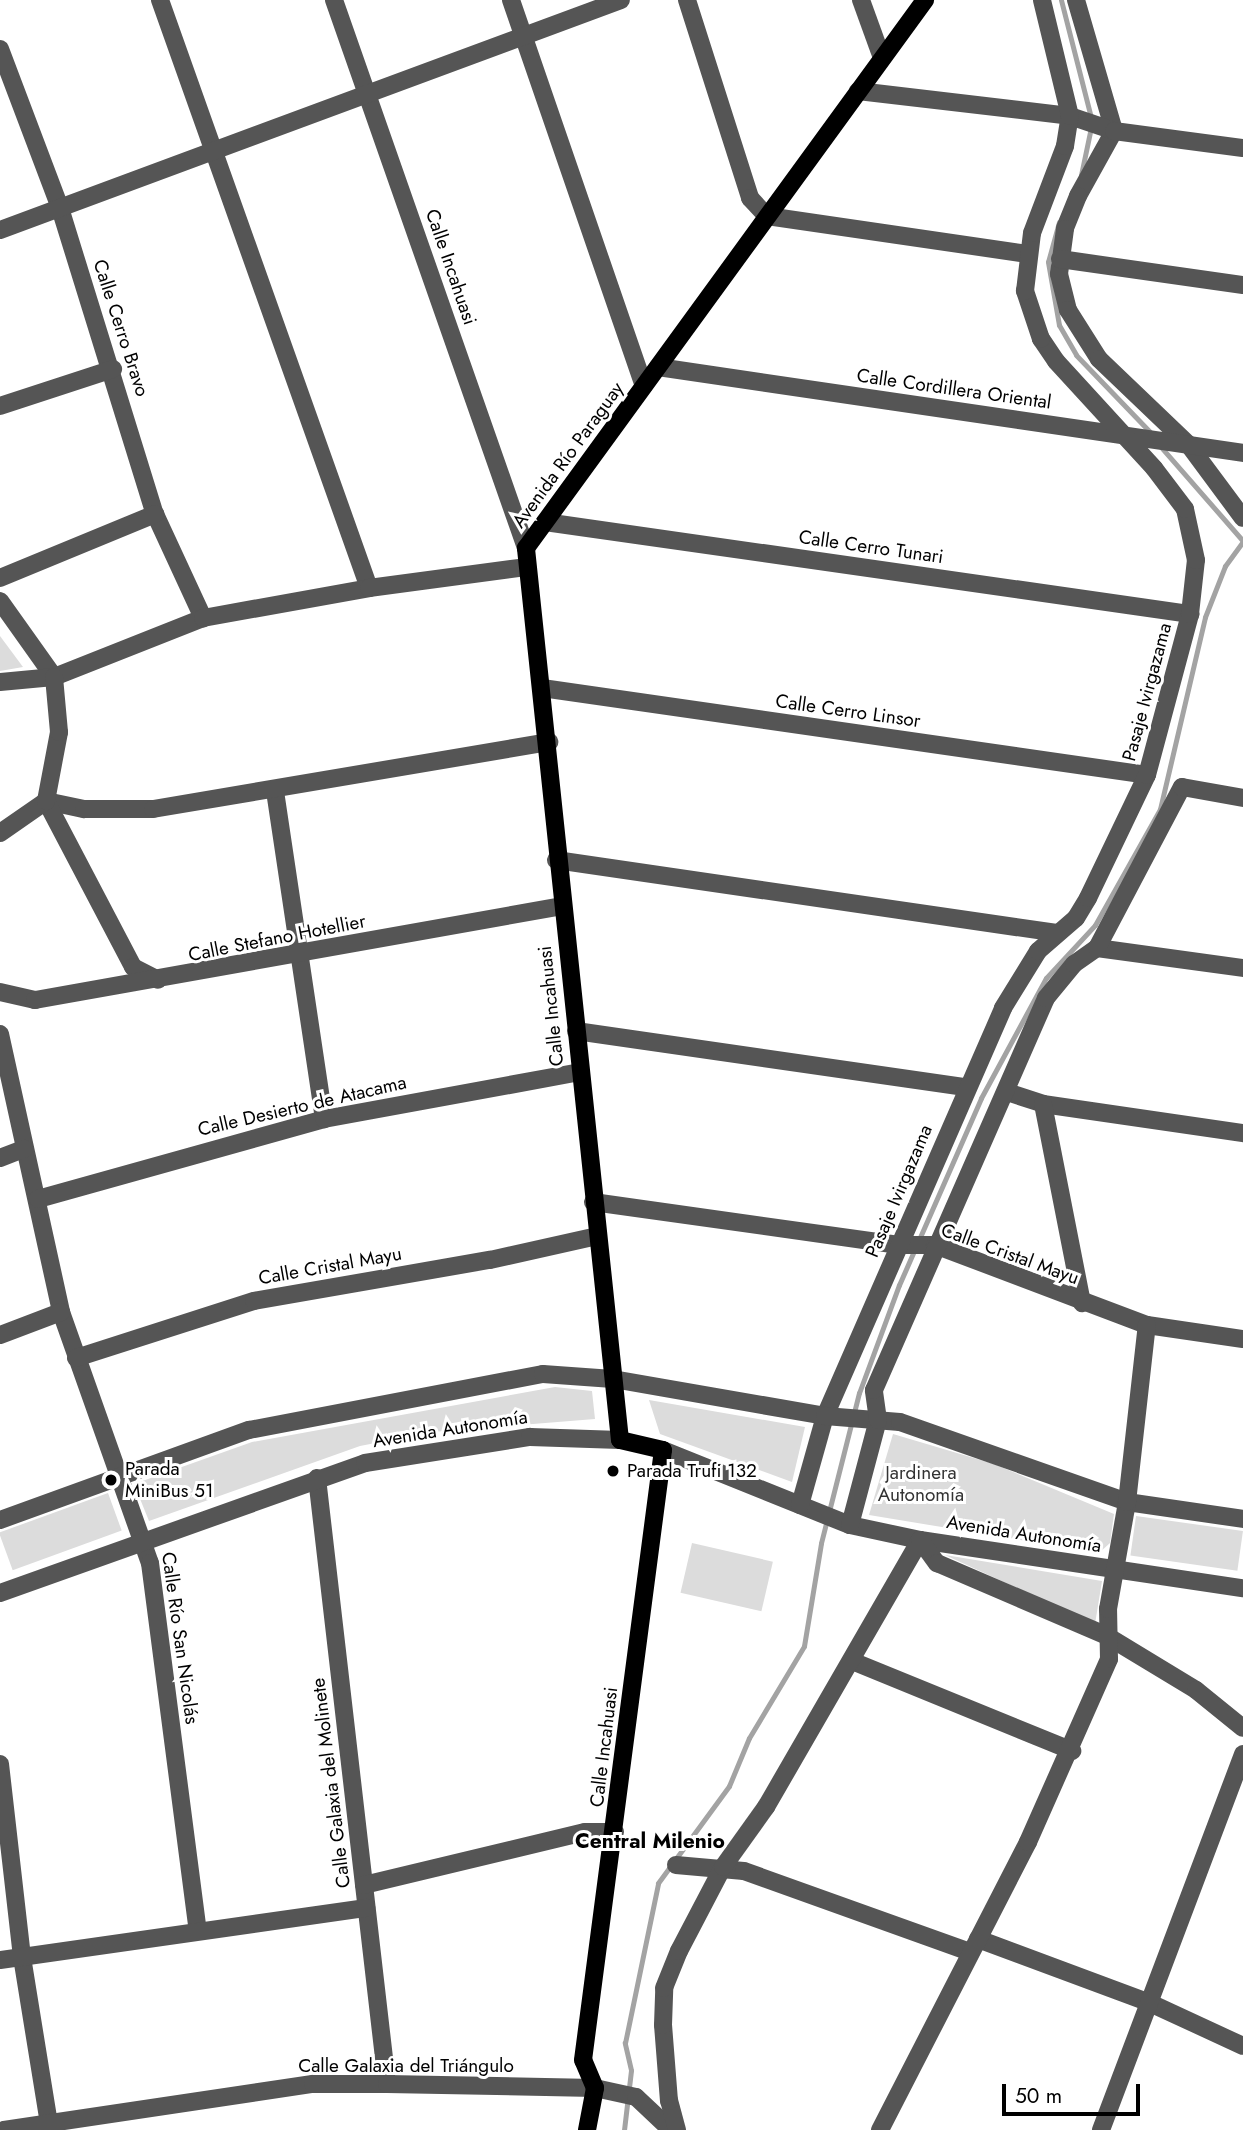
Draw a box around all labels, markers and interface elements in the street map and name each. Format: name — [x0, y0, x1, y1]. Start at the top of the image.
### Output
street label: Calle Incahuasi — [421, 206, 481, 328]
street label: Calle Cerro Bravo — [88, 257, 154, 399]
street label: Calle Cordillera Oriental — [855, 364, 1053, 414]
street label: Avenida Río Paraguay — [507, 378, 629, 532]
street label: Calle Cerro Tunari — [797, 526, 945, 568]
street label: Pasaje Ivirgazama — [1118, 620, 1176, 764]
street label: Calle Cerro Linsor — [774, 690, 922, 732]
street label: Calle Stefano Hotellier — [186, 910, 368, 966]
street label: Calle Incahuasi — [533, 945, 569, 1067]
street label: Calle Desierto de Atacama — [195, 1071, 409, 1141]
street label: Pasaje Ivirgazama — [861, 1121, 937, 1261]
street label: Calle Cristal Mayu — [938, 1218, 1082, 1290]
street label: Calle Cristal Mayu — [257, 1242, 403, 1290]
street label: Avenida Autonomía — [371, 1406, 529, 1452]
place label: Parada MiniBus 51 — [125, 1458, 213, 1502]
place label: Parada Trufi 132 — [627, 1460, 757, 1482]
park label: Jardinera Autonomía — [878, 1462, 964, 1506]
marker: Parada Trufi 132 — [605, 1463, 621, 1479]
marker: Parada MiniBus 51 — [103, 1472, 119, 1488]
street label: Avenida Autonomía — [945, 1511, 1103, 1557]
street label: Calle Río San Nicolás — [157, 1550, 203, 1726]
street label: Calle Galaxia del Molinete — [307, 1677, 355, 1889]
street label: Calle Incahuasi — [585, 1686, 623, 1808]
district label: Central Milenio — [575, 1828, 725, 1854]
street label: Calle Galaxia del Triángulo — [298, 2055, 514, 2077]
scale bar — [1005, 2070, 1143, 2114]
text: 50 m — [1015, 2081, 1062, 2111]

